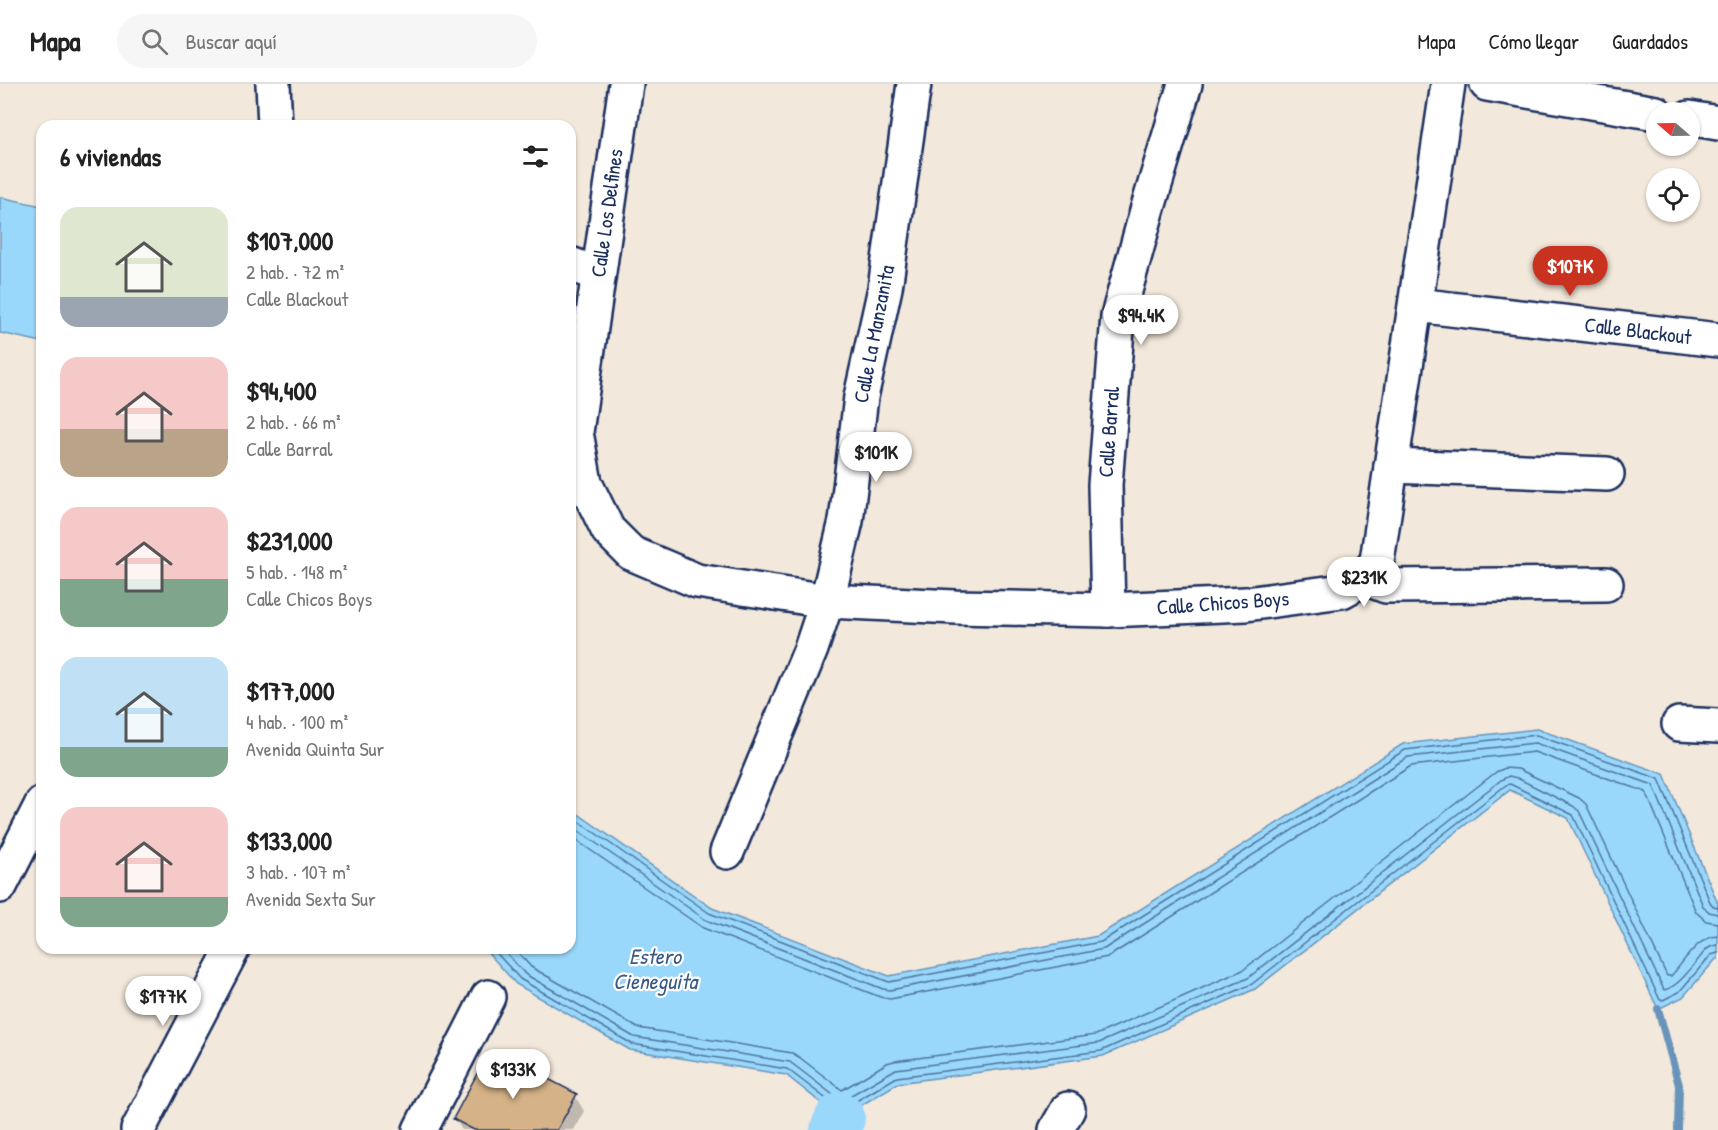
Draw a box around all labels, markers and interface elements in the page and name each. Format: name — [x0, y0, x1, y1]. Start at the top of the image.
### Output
search box — [117, 14, 537, 68]
text: Mapa — [30, 22, 81, 60]
icon: search — [138, 25, 171, 58]
text: Buscar aquí — [186, 26, 277, 56]
text: Mapa — [1417, 27, 1455, 56]
text: Cómo llegar — [1488, 27, 1579, 56]
text: Guardados — [1612, 27, 1688, 56]
north arrow — [1646, 102, 1700, 156]
map controls — [1646, 102, 1700, 222]
text: 6 viviendas — [60, 139, 161, 174]
icon: filters — [519, 140, 552, 173]
street label: Calle Los Delfines — [583, 147, 630, 279]
button: locate — [1646, 168, 1700, 222]
text: $107,000 — [246, 223, 333, 258]
icon: home — [108, 231, 180, 303]
pin: $107K — [1528, 246, 1612, 297]
text: $107K — [1547, 252, 1593, 279]
text: 2 hab. · 72 m² — [246, 258, 344, 285]
street label: Calle La Manzanita — [846, 262, 901, 405]
text: Calle Blackout — [246, 285, 348, 312]
pin: $94.4K — [1092, 295, 1190, 346]
text: $94.4K — [1117, 301, 1165, 328]
street label: Calle Blackout — [1583, 310, 1694, 352]
text: $94,400 — [246, 373, 317, 408]
icon: home — [108, 381, 180, 453]
street label: Calle Barral — [1091, 385, 1126, 478]
text: 2 hab. · 66 m² — [246, 408, 341, 435]
pin: $101K — [834, 432, 918, 483]
text: Calle Barral — [246, 435, 333, 462]
text: $101K — [854, 438, 898, 465]
text: $231,000 — [246, 523, 333, 558]
icon: home — [108, 531, 180, 603]
pin: $231K — [1322, 557, 1406, 608]
text: 5 hab. · 148 m² — [246, 558, 347, 585]
text: $231K — [1341, 563, 1387, 590]
street label: Calle Chicos Boys — [1156, 583, 1290, 622]
text: Calle Chicos Boys — [246, 585, 372, 612]
text: $177,000 — [246, 673, 335, 708]
icon: home — [108, 681, 180, 753]
text: 4 hab. · 100 m² — [246, 708, 348, 735]
text: Avenida Quinta Sur — [246, 735, 384, 762]
text: $133,000 — [246, 823, 332, 858]
icon: home — [108, 831, 180, 903]
text: 3 hab. · 107 m² — [246, 858, 350, 885]
text: Avenida Sexta Sur — [246, 885, 376, 912]
water label: Estero Cieneguita — [613, 941, 699, 996]
pin: $177K — [121, 976, 205, 1027]
text: $177K — [139, 982, 187, 1009]
pin: $133K — [471, 1049, 555, 1100]
text: $133K — [490, 1055, 536, 1082]

